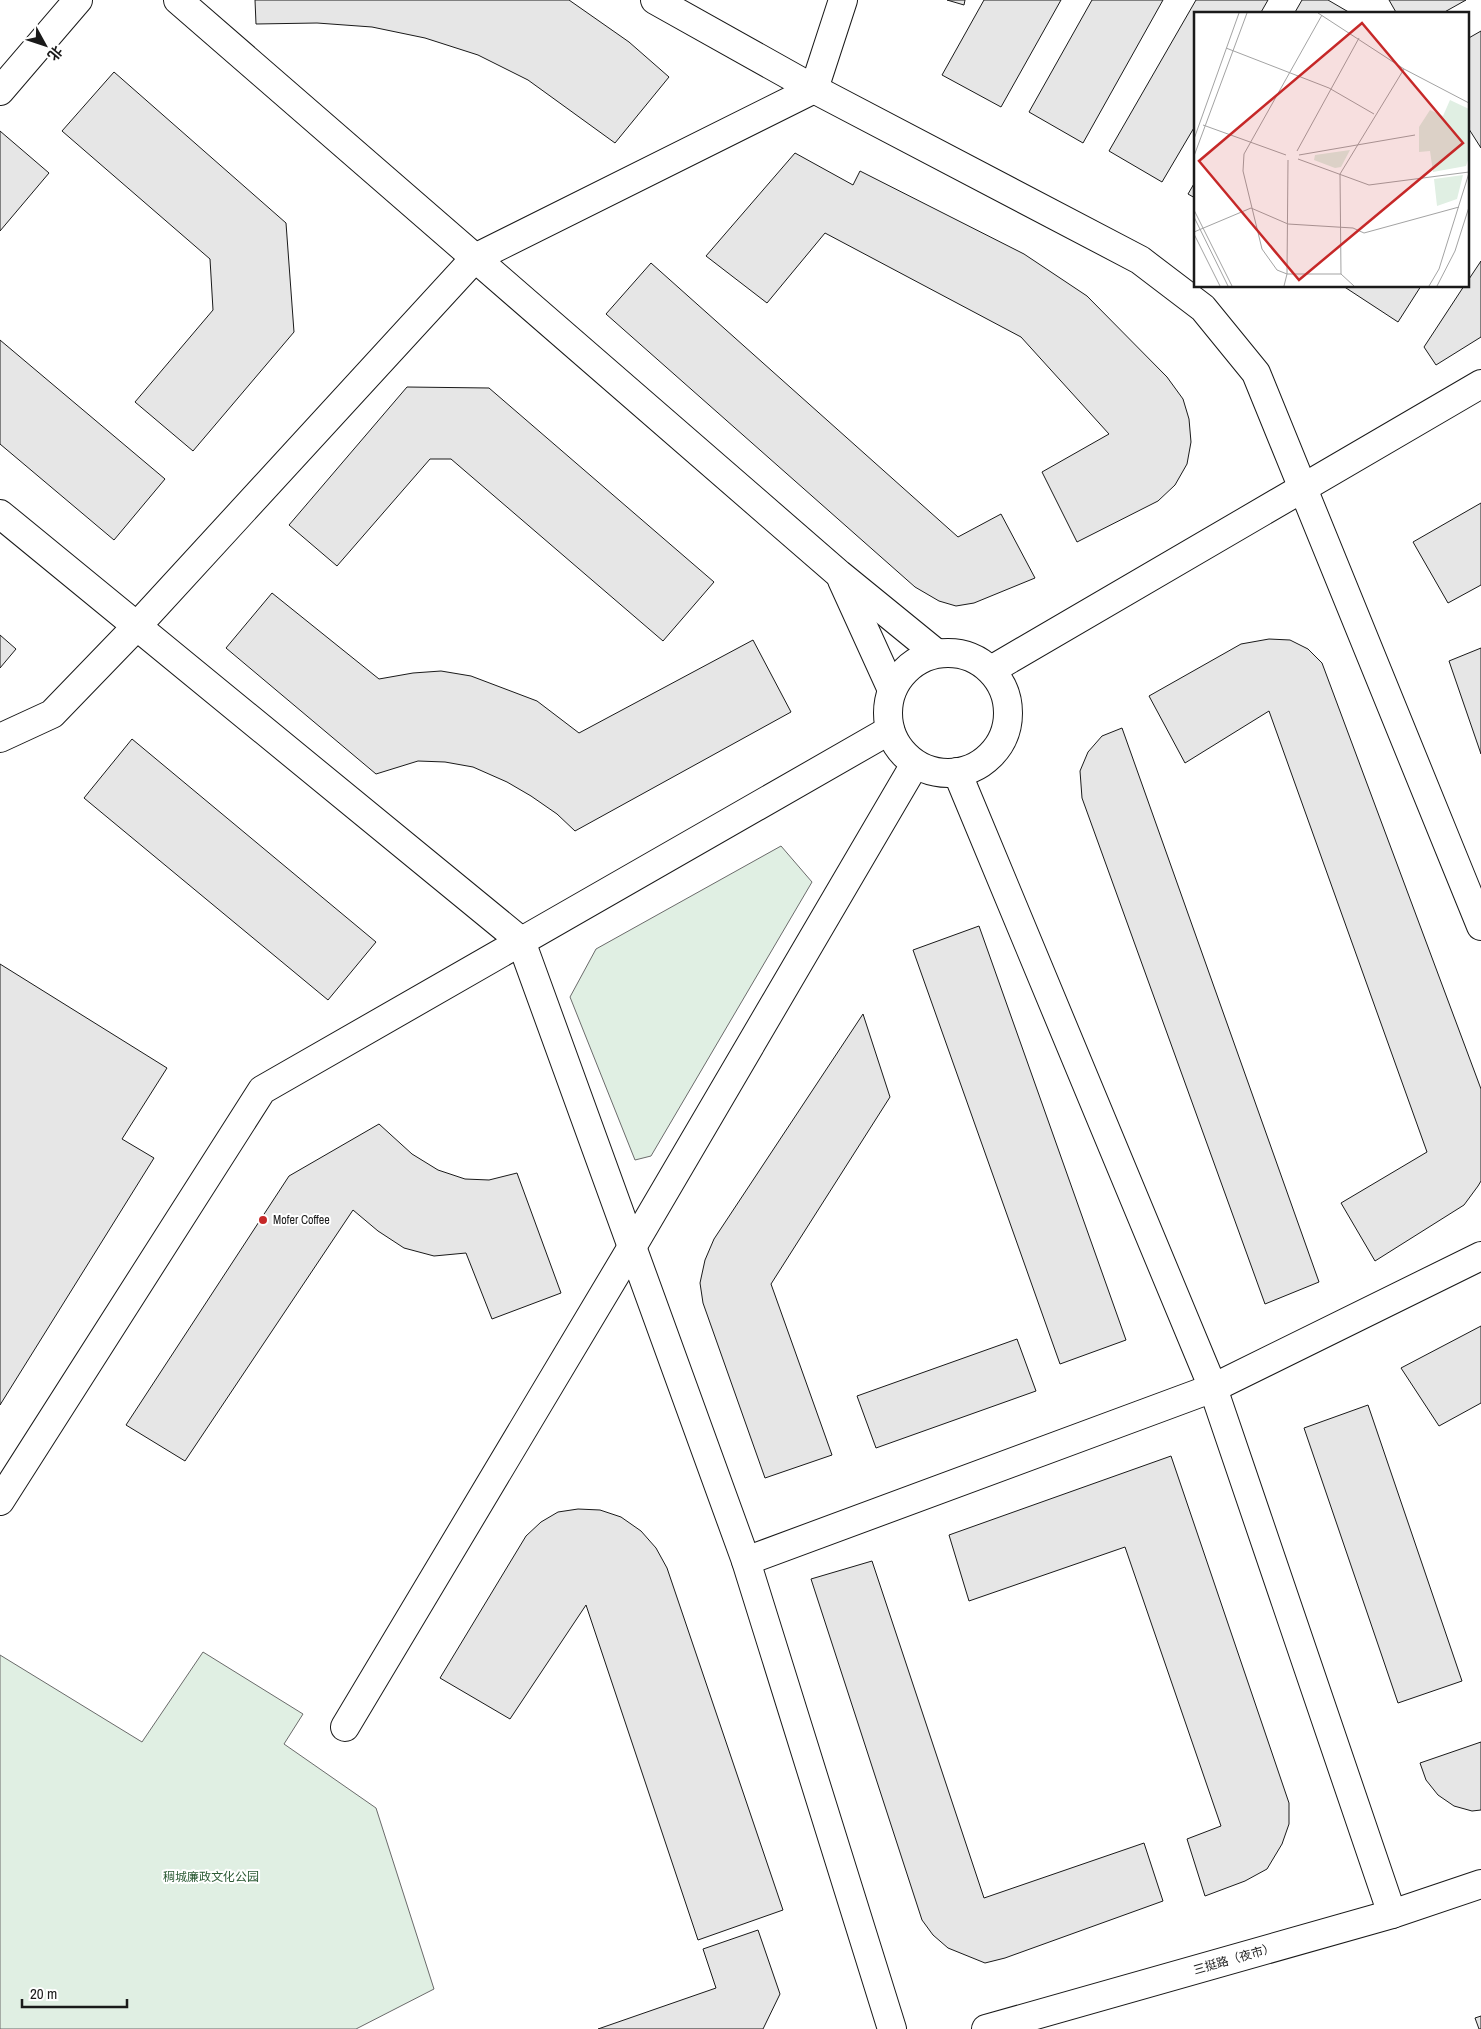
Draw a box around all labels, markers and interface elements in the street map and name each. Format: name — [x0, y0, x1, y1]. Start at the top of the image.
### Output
inset map — [1194, 12, 1468, 288]
north arrow — [20, 20, 70, 70]
text: 北 — [44, 42, 66, 65]
place label: Mofer Coffee — [273, 1212, 330, 1228]
marker: Mofer Coffee — [257, 1214, 269, 1226]
park label: 稠城廉政文化公园 — [163, 1869, 259, 1885]
street label: 三挺路（夜市） — [1191, 1940, 1277, 1978]
scale bar — [22, 1976, 128, 2008]
text: 20 m — [30, 1983, 57, 2004]

